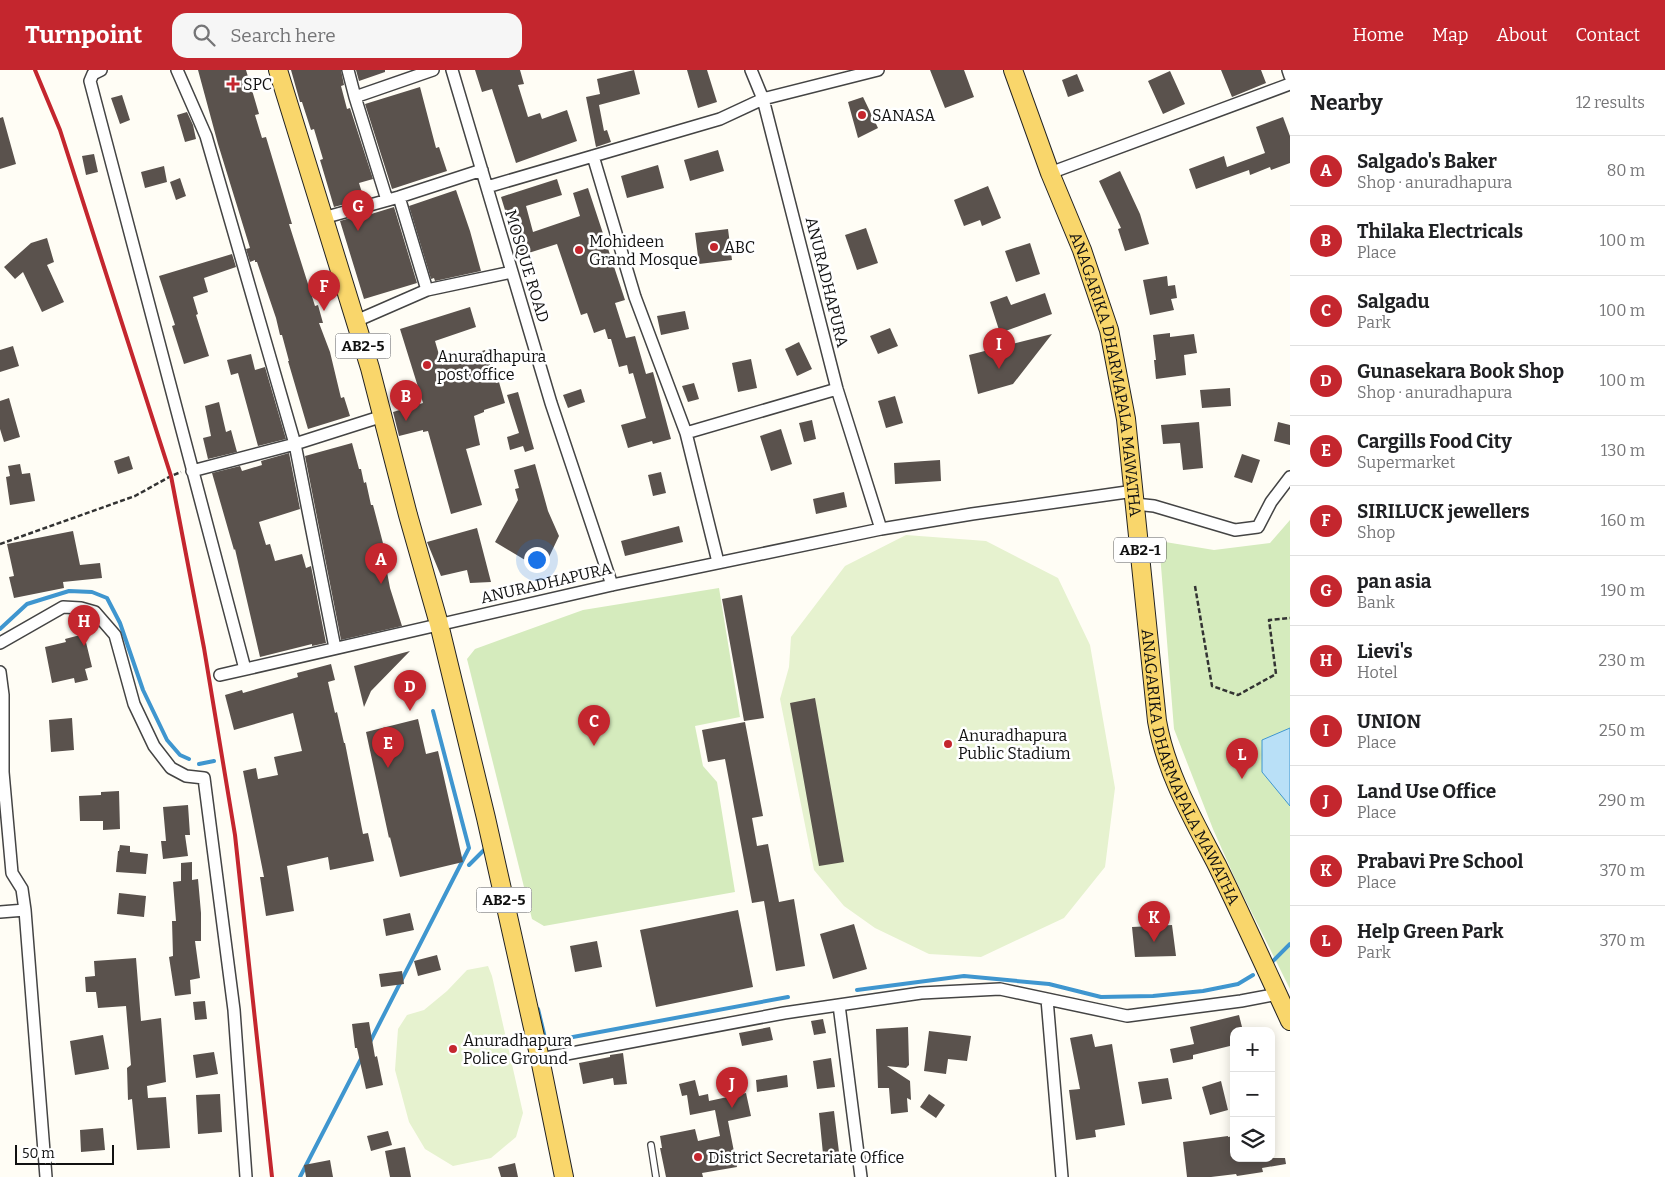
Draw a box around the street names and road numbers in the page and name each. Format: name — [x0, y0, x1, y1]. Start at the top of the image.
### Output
street label: MOSQUE ROAD — [501, 207, 553, 325]
street label: ANURADHAPURA — [802, 215, 853, 350]
street label: ANAGARIKA DHARMAPALA MAWATHA — [1066, 229, 1146, 518]
road number: AB2-5 — [336, 334, 390, 358]
road number: AB2-1 — [1114, 538, 1166, 562]
street label: ANURADHAPURA — [479, 559, 614, 607]
street label: ANAGARIKA DHARMAPALA MAWATHA — [1141, 624, 1245, 908]
road number: AB2-5 — [476, 888, 532, 912]

